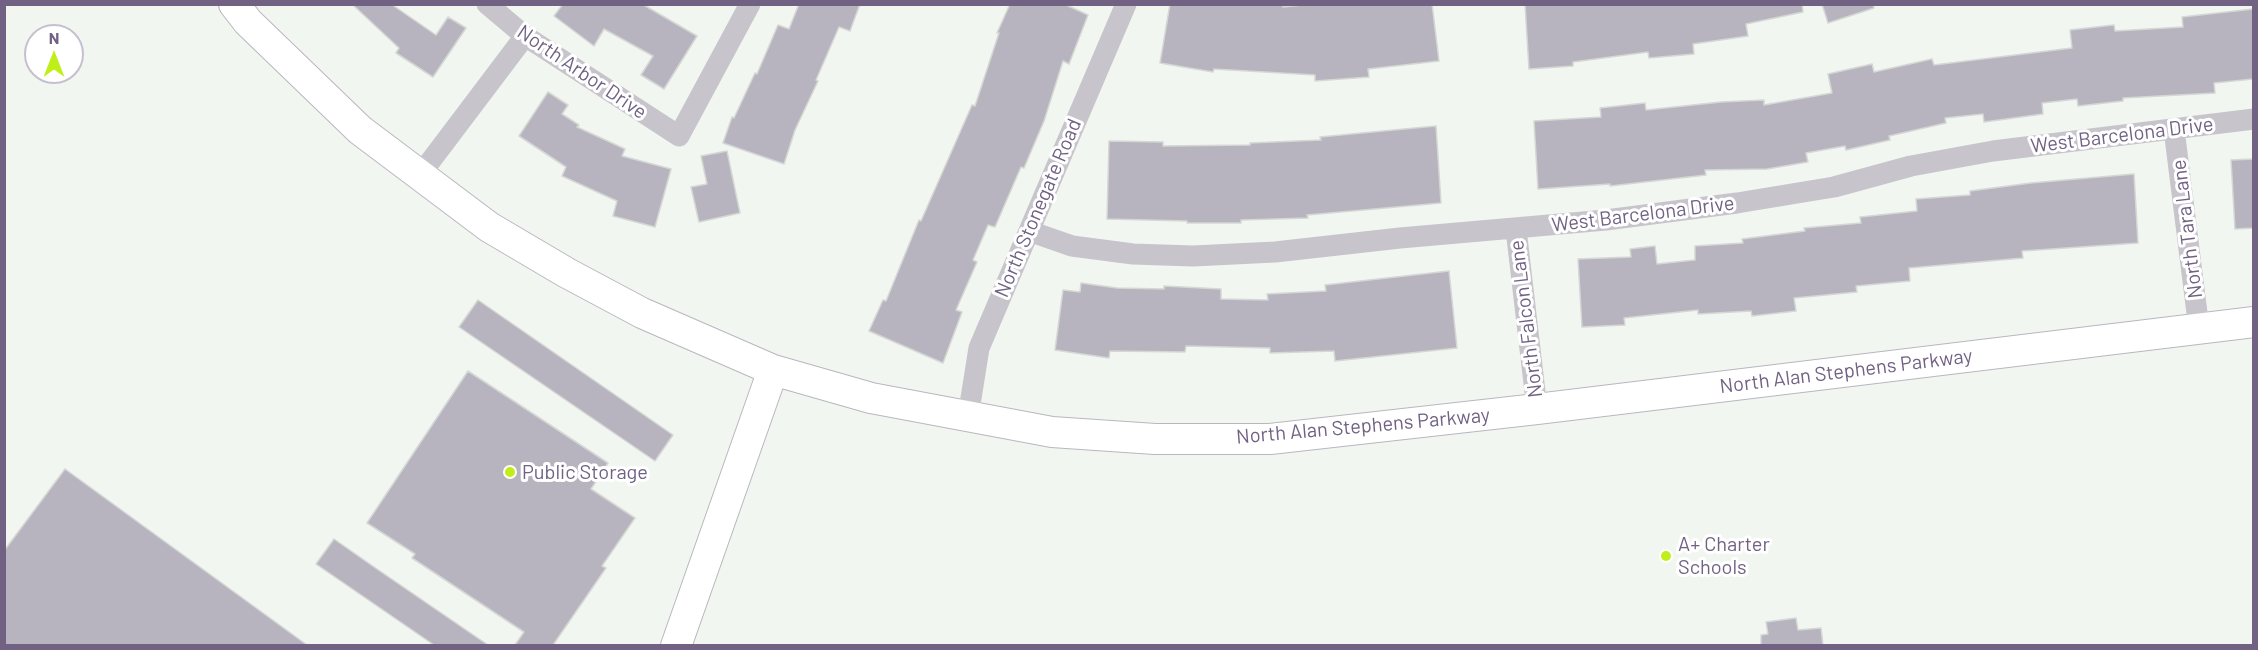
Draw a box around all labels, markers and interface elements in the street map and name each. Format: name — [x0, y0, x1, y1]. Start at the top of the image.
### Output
street label: North Arbor Drive — [513, 20, 651, 124]
north arrow — [24, 24, 84, 84]
text: N — [49, 28, 59, 47]
street label: West Barcelona Drive — [2029, 112, 2215, 158]
street label: North Stonegate Road — [990, 115, 1086, 301]
street label: North Tara Lane — [2167, 158, 2207, 300]
street label: West Barcelona Drive — [1550, 191, 1736, 237]
street label: North Falcon Lane — [1504, 239, 1548, 399]
street label: North Alan Stephens Parkway — [1718, 344, 1974, 398]
street label: North Alan Stephens Parkway — [1235, 403, 1491, 449]
place label: Public Storage — [522, 460, 648, 484]
marker: Public Storage — [503, 465, 517, 479]
place label: A+ Charter Schools — [1678, 532, 1770, 579]
marker: A+ Charter Schools — [1659, 549, 1673, 563]

